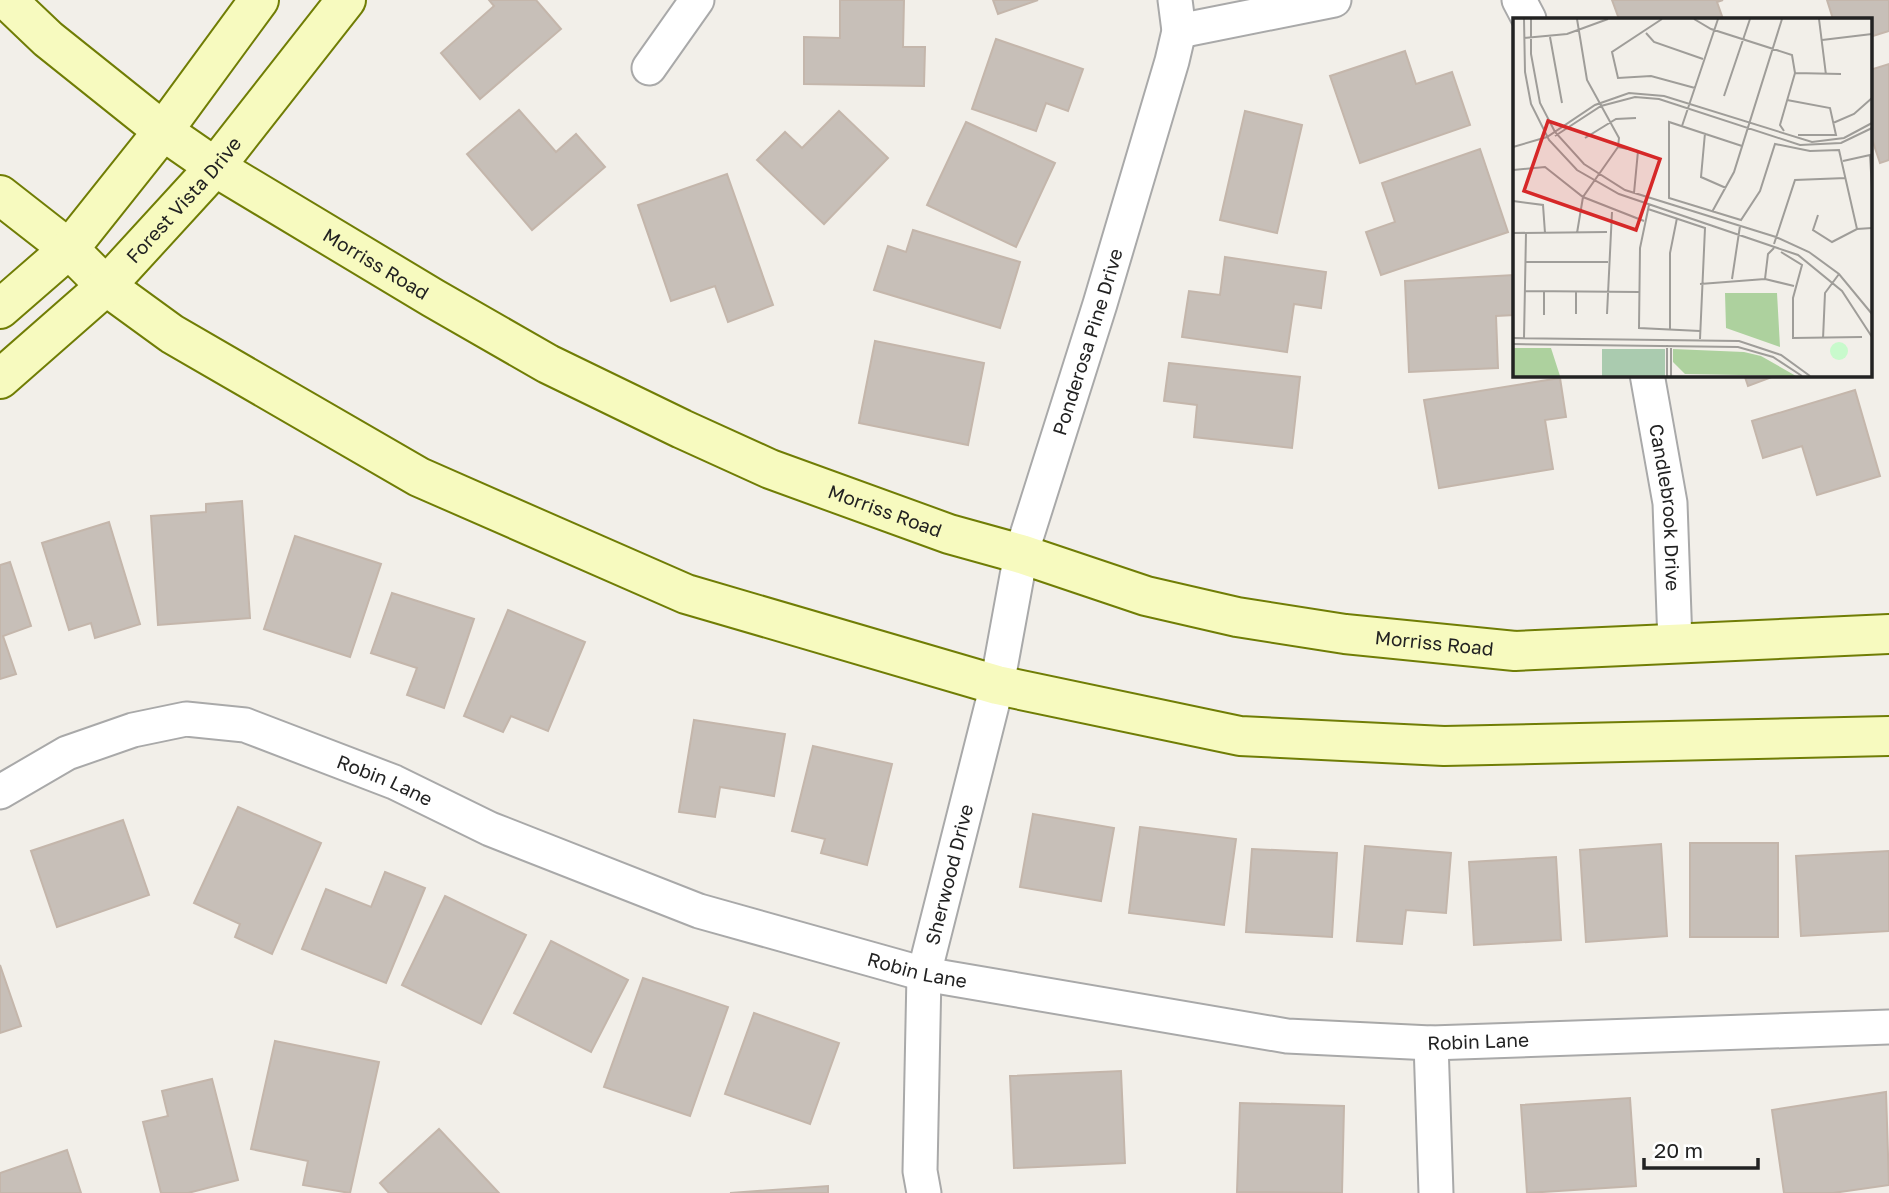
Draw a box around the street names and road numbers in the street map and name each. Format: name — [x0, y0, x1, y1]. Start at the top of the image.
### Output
street label: Forest Vista Drive — [121, 132, 245, 267]
street label: Morriss Road — [319, 223, 433, 304]
street label: Ponderosa Pine Drive — [1047, 246, 1127, 438]
street label: Candlebrook Drive — [1645, 422, 1685, 591]
street label: Morriss Road — [825, 479, 945, 541]
street label: Morriss Road — [1374, 625, 1495, 660]
street label: Robin Lane — [334, 749, 437, 810]
street label: Sherwood Drive — [920, 802, 977, 947]
street label: Robin Lane — [865, 947, 969, 992]
street label: Robin Lane — [1427, 1028, 1529, 1054]

